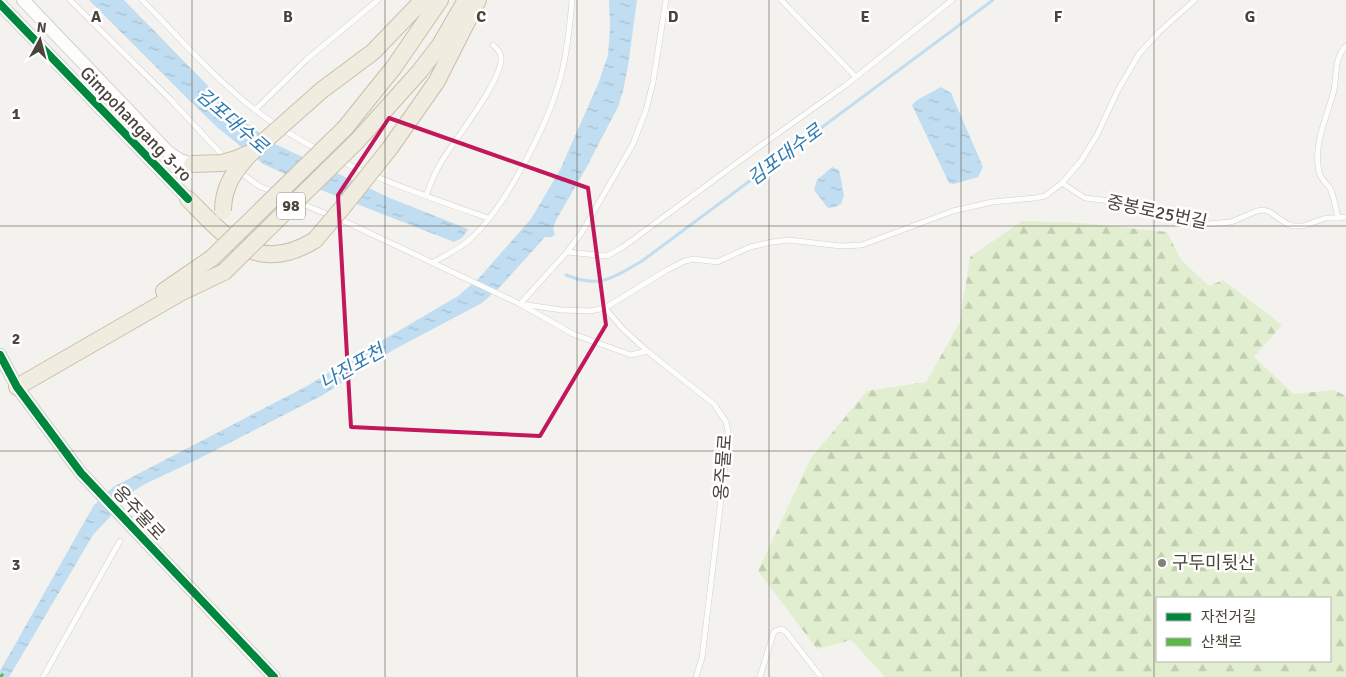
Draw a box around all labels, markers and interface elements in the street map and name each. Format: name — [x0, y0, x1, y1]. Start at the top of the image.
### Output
text: A — [91, 7, 102, 27]
text: B — [283, 7, 293, 27]
text: C — [476, 7, 486, 27]
text: D — [668, 7, 679, 27]
text: E — [860, 7, 870, 27]
text: F — [1054, 7, 1063, 27]
text: G — [1245, 7, 1255, 27]
north arrow — [15, 15, 65, 65]
text: N — [36, 19, 47, 37]
street label: Gimpohangang 3-ro — [75, 62, 197, 186]
water label: 김포대수로 — [191, 83, 274, 160]
text: 1 — [12, 104, 21, 124]
water label: 김포대수로 — [743, 118, 828, 191]
street label: 중봉로25번길 — [1105, 191, 1209, 233]
road number: 98 — [277, 192, 305, 220]
text: 2 — [12, 329, 20, 349]
water label: 나진포천 — [316, 338, 390, 395]
street label: 옹주물로 — [710, 433, 736, 501]
street label: 옹주물로 — [108, 481, 170, 545]
place label: 구두미뒷산 — [1172, 552, 1255, 574]
text: 3 — [12, 555, 20, 575]
marker: 구두미뒷산 — [1156, 557, 1168, 569]
legend — [1156, 597, 1331, 662]
text: 자전거길 — [1201, 608, 1256, 626]
text: 산책로 — [1201, 633, 1242, 651]

